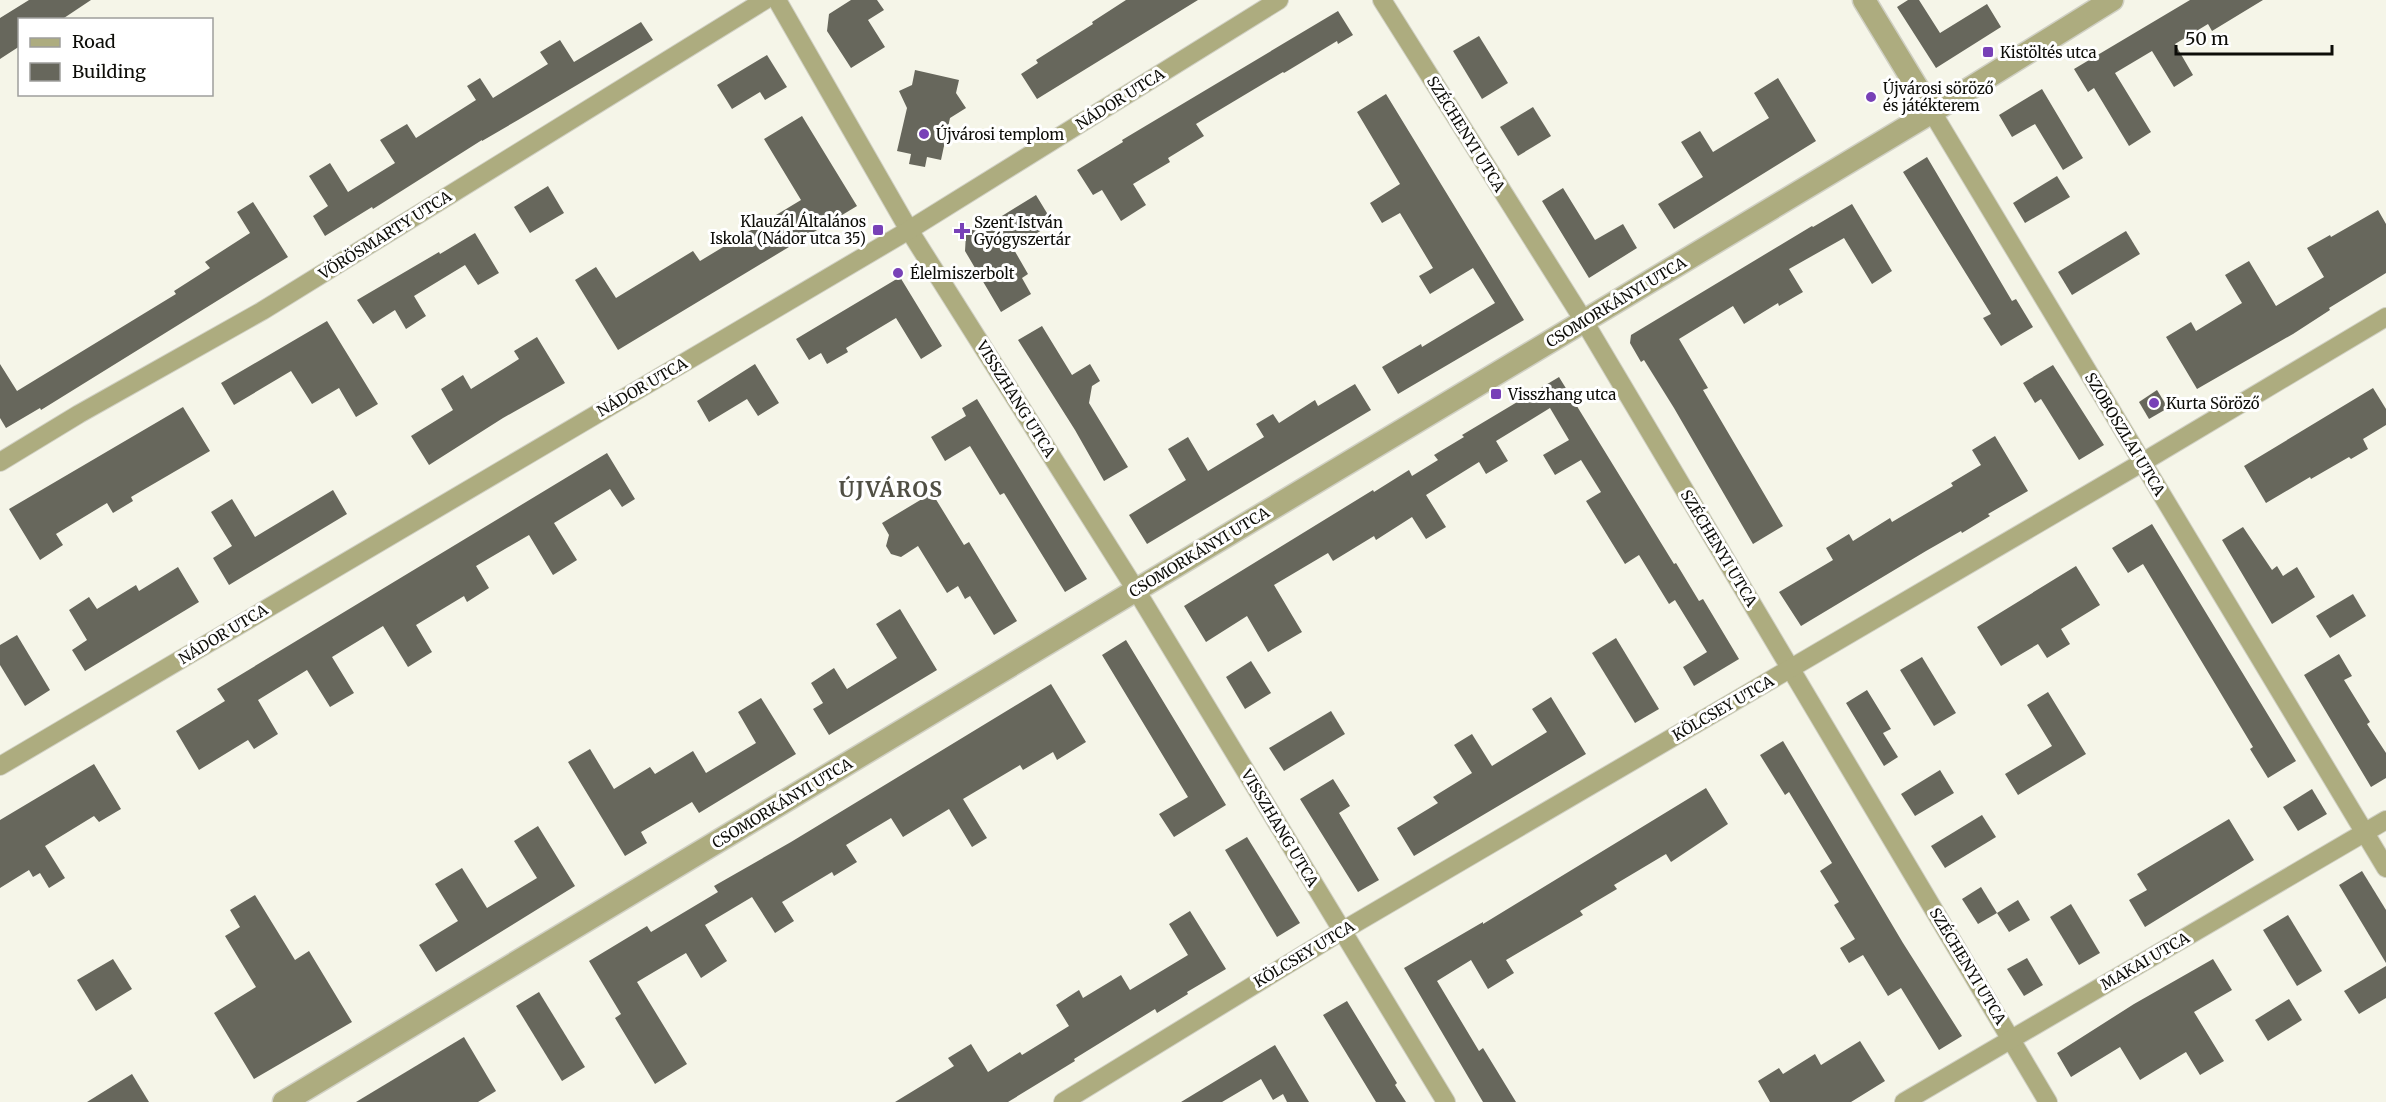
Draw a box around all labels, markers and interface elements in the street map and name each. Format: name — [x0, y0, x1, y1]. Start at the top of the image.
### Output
legend — [18, 18, 213, 96]
scale bar — [2176, 18, 2332, 56]
text: 50 m — [2185, 27, 2229, 50]
text: Road — [72, 30, 116, 53]
place label: Kistöltés utca — [2000, 43, 2096, 62]
marker: Kistöltés utca — [1981, 45, 1995, 59]
text: Building — [72, 60, 146, 83]
street label: NÁDOR UTCA — [1072, 63, 1168, 134]
street label: SZÉCHENYI UTCA — [1423, 72, 1510, 196]
place label: Újvárosi söröző és játékterem — [1883, 78, 1994, 115]
marker: Újvárosi söröző és játékterem — [1864, 90, 1878, 104]
place label: Újvárosi templom — [936, 124, 1064, 144]
marker: Újvárosi templom — [917, 127, 931, 141]
street label: VÖRÖSMARTY UTCA — [314, 185, 455, 284]
place label: Klauzál Általános Iskola (Nádor utca 35) — [710, 211, 866, 248]
place label: Szent István Gyógyszertár — [974, 213, 1071, 249]
marker: Klauzál Általános Iskola (Nádor utca 35) — [871, 223, 885, 237]
marker: Szent István Gyógyszertár — [955, 224, 969, 238]
street label: CSOMORKÁNYI UTCA — [1542, 252, 1690, 351]
place label: Élelmiszerbolt — [910, 263, 1015, 283]
marker: Élelmiszerbolt — [891, 266, 905, 280]
street label: VISSZHANG UTCA — [972, 336, 1060, 461]
street label: NÁDOR UTCA — [593, 353, 691, 420]
street label: SZOBOSZLAI UTCA — [2081, 369, 2169, 499]
place label: Visszhang utca — [1507, 385, 1616, 404]
marker: Visszhang utca — [1489, 387, 1503, 401]
place label: Kurta Söröző — [2166, 394, 2260, 413]
marker: Kurta Söröző — [2147, 396, 2161, 410]
district label: ÚJVÁROS — [839, 475, 943, 503]
street label: SZÉCHENYI UTCA — [1677, 486, 1762, 610]
street label: CSOMORKÁNYI UTCA — [1125, 502, 1273, 601]
street label: NÁDOR UTCA — [174, 599, 271, 668]
street label: KÖLCSEY UTCA — [1668, 670, 1777, 745]
street label: CSOMORKÁNYI UTCA — [708, 753, 856, 852]
street label: VISSZHANG UTCA — [1237, 765, 1323, 891]
street label: SZÉCHENYI UTCA — [1926, 904, 2011, 1028]
street label: KÖLCSEY UTCA — [1250, 915, 1358, 991]
street label: MAKAI UTCA — [2097, 928, 2193, 994]

